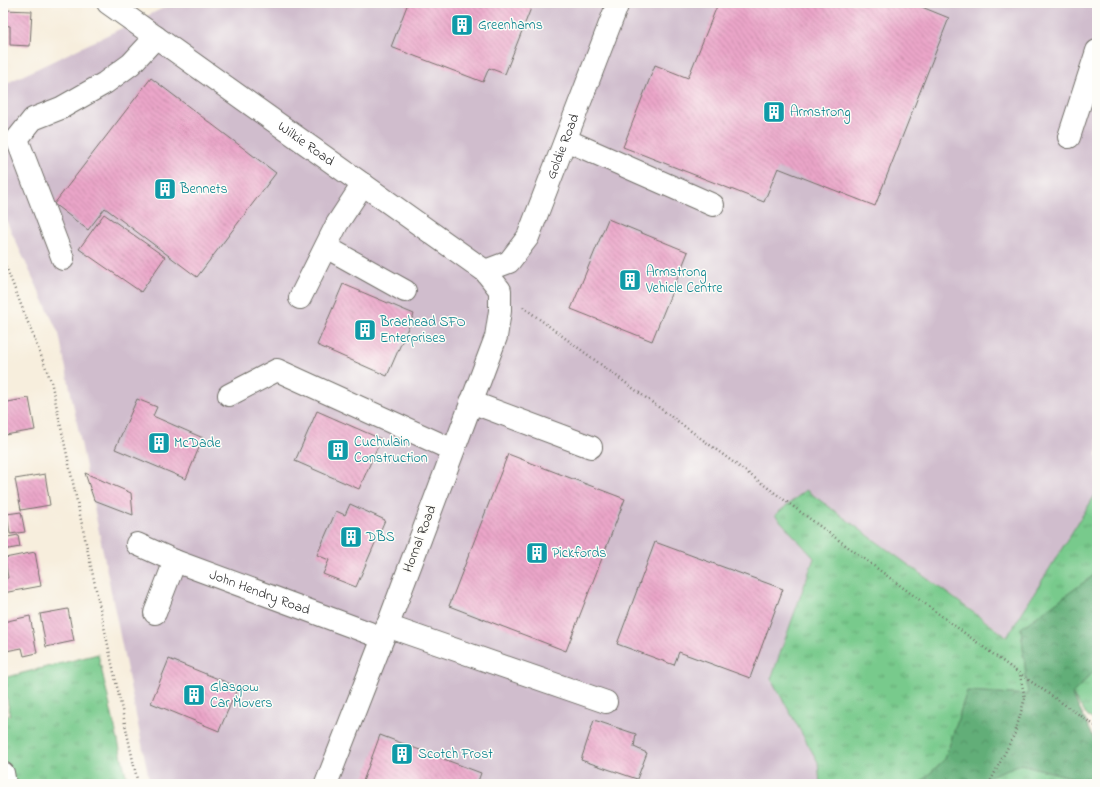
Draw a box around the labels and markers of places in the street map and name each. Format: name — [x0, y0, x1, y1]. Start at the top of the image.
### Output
building icon: Greenhams — [449, 12, 475, 38]
place label: Greenhams — [478, 15, 543, 36]
building icon: Armstrong — [761, 99, 787, 125]
place label: Armstrong — [790, 102, 850, 124]
building icon: Bennets — [152, 176, 178, 202]
place label: Bennets — [179, 179, 228, 200]
place label: Armstrong Vehicle Centre — [645, 262, 723, 299]
building icon: Armstrong Vehicle Centre — [617, 267, 643, 293]
place label: Braehead SFO Enterprises — [379, 312, 466, 349]
building icon: Braehead SFO Enterprises — [352, 317, 378, 343]
building icon: McDade — [146, 430, 172, 456]
place label: Cuchulain Construction — [354, 432, 428, 469]
place label: McDade — [174, 433, 221, 454]
building icon: Cuchulain Construction — [325, 437, 351, 463]
building icon: DBS — [338, 524, 364, 550]
place label: DBS — [365, 527, 395, 548]
building icon: Pickfords — [524, 540, 550, 566]
place label: Pickfords — [552, 543, 606, 564]
place label: Glasgow Car Movers — [210, 677, 272, 714]
building icon: Glasgow Car Movers — [181, 682, 207, 708]
building icon: Scotch Frost — [389, 741, 415, 767]
place label: Scotch Frost — [418, 744, 493, 765]

